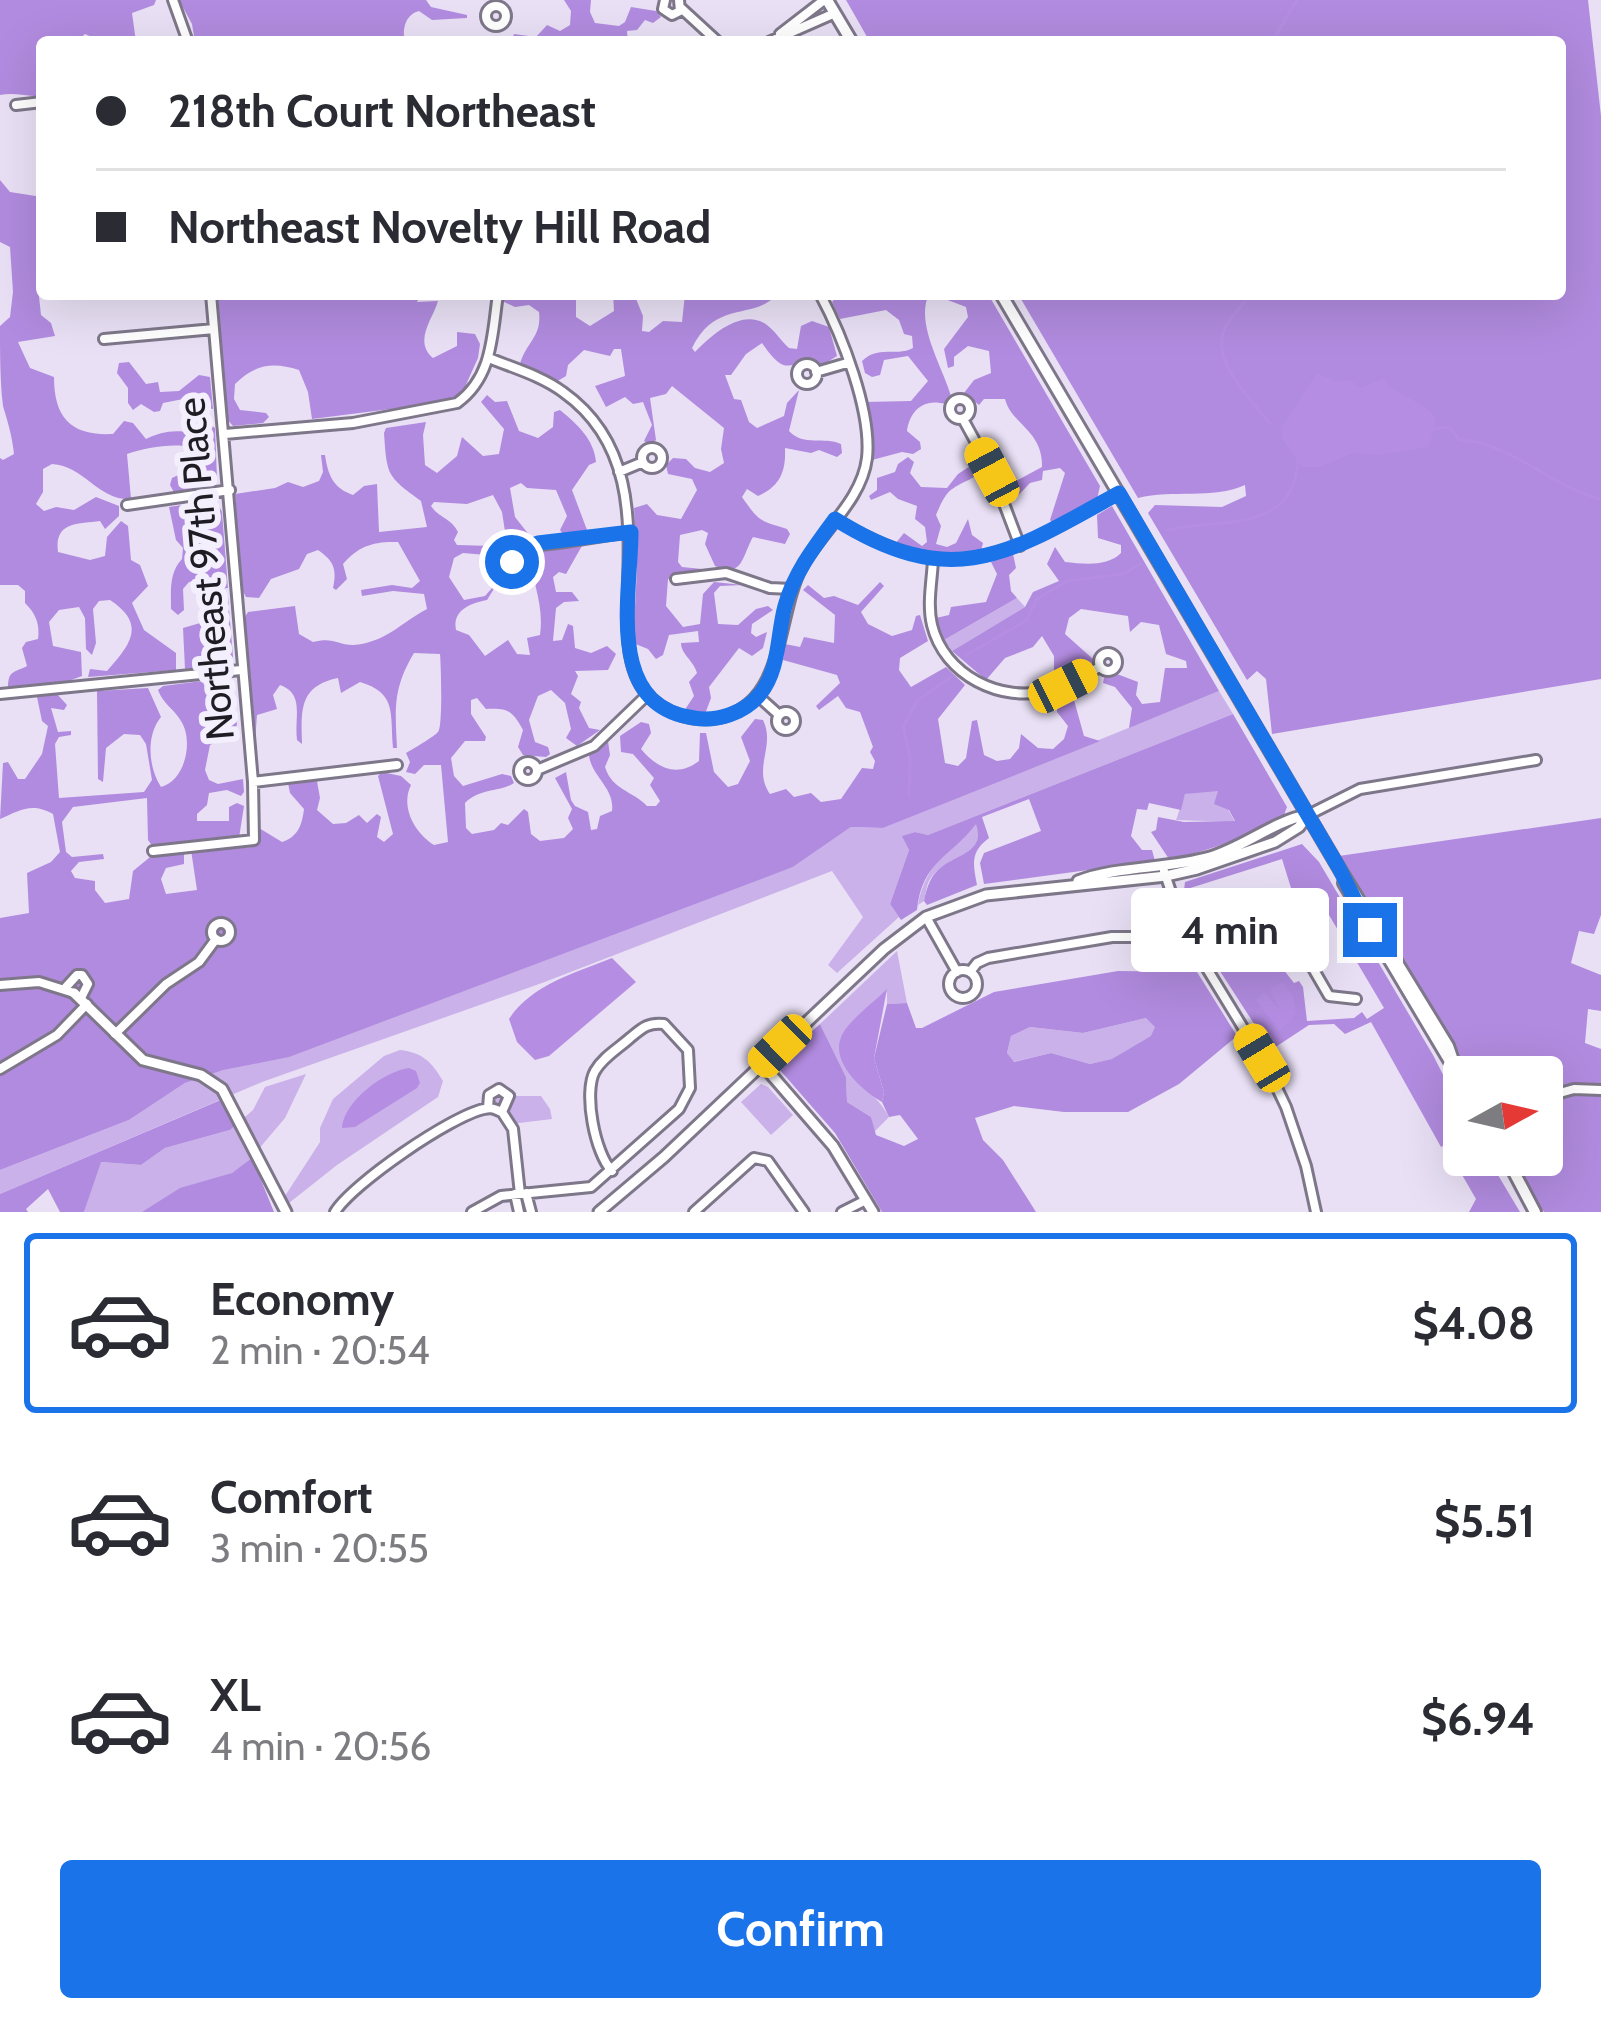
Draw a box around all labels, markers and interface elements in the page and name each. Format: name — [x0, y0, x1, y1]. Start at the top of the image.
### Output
text: 218th Court Northeast — [168, 84, 596, 138]
text: Northeast Novelty Hill Road — [168, 200, 711, 254]
street label: Northeast 97th Place — [166, 396, 244, 742]
car — [959, 432, 1025, 512]
route start — [485, 535, 539, 589]
car — [1023, 654, 1103, 718]
callout: 4 min — [1130, 888, 1328, 972]
route end — [1343, 903, 1397, 957]
text: 4 min — [1181, 906, 1279, 954]
car — [742, 1008, 818, 1084]
car — [1228, 1018, 1296, 1098]
north arrow — [1443, 1056, 1563, 1176]
map controls — [1443, 1056, 1563, 1176]
icon: car — [66, 1269, 174, 1377]
text: Economy — [210, 1272, 394, 1326]
text: $4.08 — [1412, 1296, 1535, 1350]
text: 2 min · 20:54 — [210, 1326, 430, 1374]
icon: car — [66, 1467, 174, 1575]
text: Comfort — [210, 1470, 373, 1524]
text: $5.51 — [1434, 1494, 1535, 1548]
text: 3 min · 20:55 — [210, 1524, 429, 1572]
icon: car — [66, 1665, 174, 1773]
text: XL — [210, 1668, 261, 1722]
text: $6.94 — [1421, 1692, 1535, 1746]
text: 4 min · 20:56 — [210, 1722, 431, 1770]
button: Confirm — [60, 1860, 1541, 1998]

